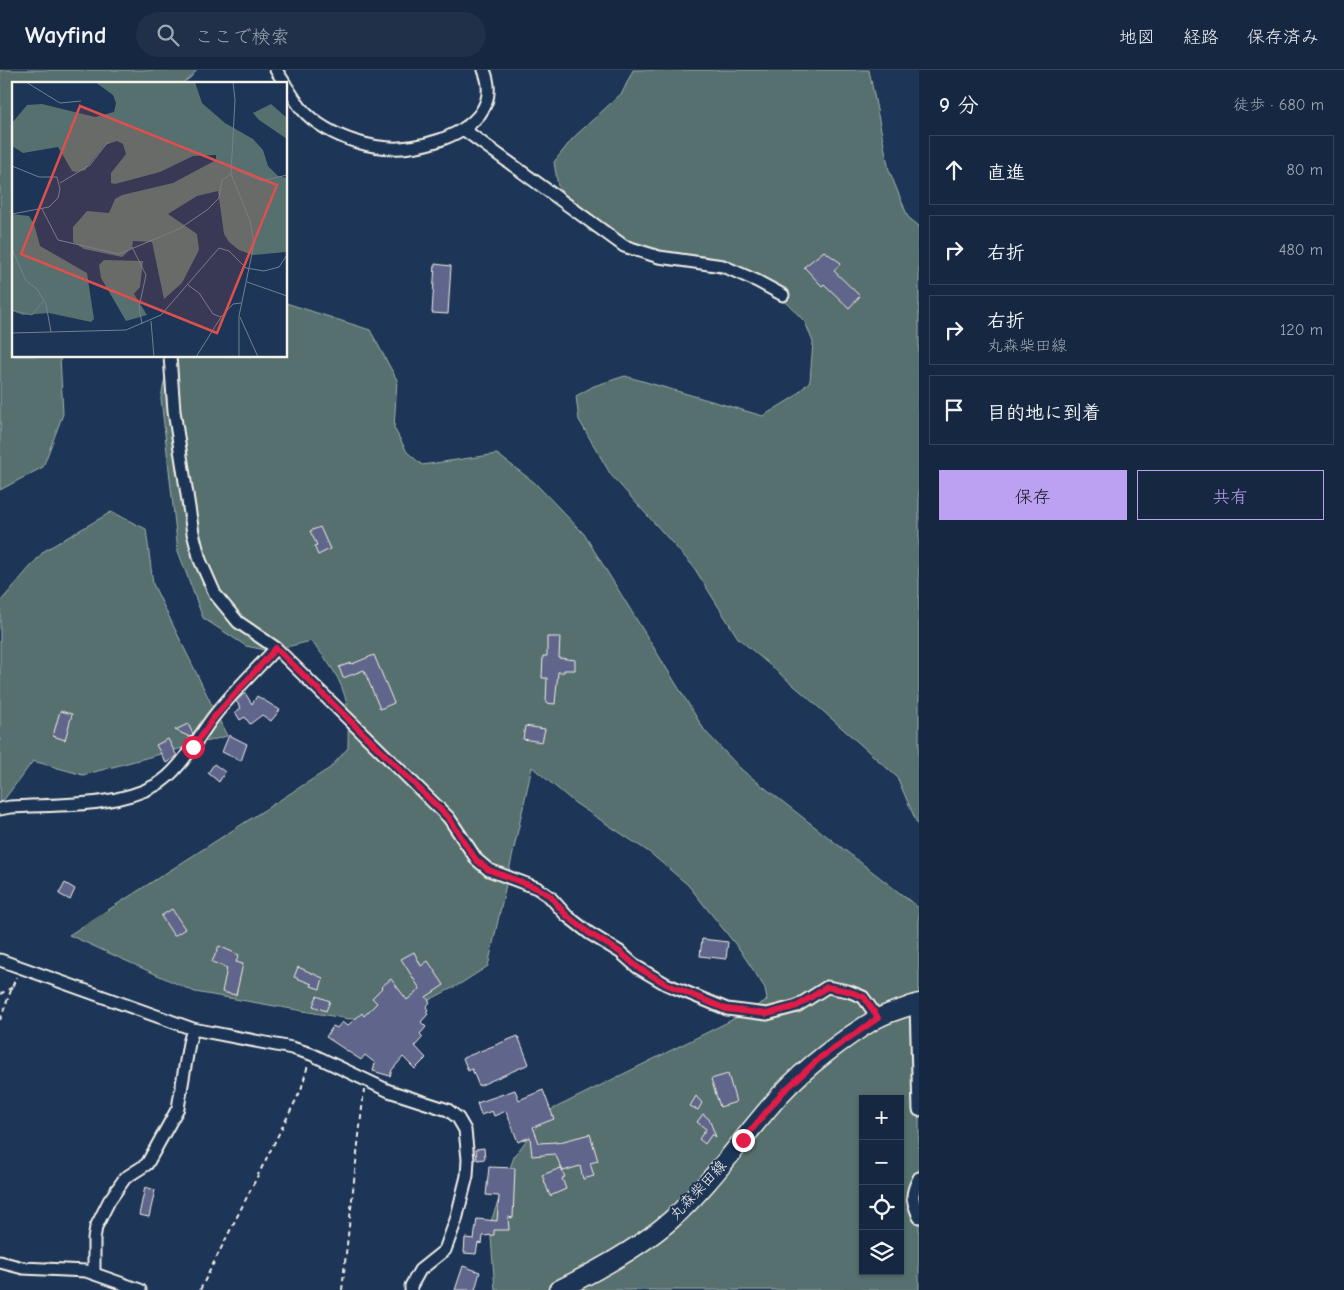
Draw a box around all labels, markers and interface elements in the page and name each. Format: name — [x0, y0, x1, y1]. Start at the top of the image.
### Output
search box — [136, 12, 486, 57]
text: Wayfind — [25, 21, 106, 49]
icon: search — [154, 21, 182, 49]
text: ここで検索 — [194, 26, 289, 48]
text: 地図 — [1119, 27, 1155, 48]
text: 経路 — [1183, 27, 1219, 48]
text: 保存済み — [1247, 27, 1319, 48]
inset map — [12, 82, 288, 358]
text: 9 分 — [939, 93, 978, 117]
text: 徒歩 · 680 m — [1233, 96, 1324, 114]
icon: ahead — [940, 156, 968, 184]
text: 80 m — [1286, 161, 1323, 179]
text: 直進 — [987, 162, 1025, 184]
icon: right — [940, 236, 968, 264]
text: 480 m — [1279, 241, 1323, 259]
text: 右折 — [987, 242, 1025, 264]
text: 右折 — [987, 310, 1025, 332]
icon: right — [940, 316, 968, 344]
text: 120 m — [1280, 321, 1323, 339]
text: 丸森柴田線 — [987, 337, 1067, 355]
icon: arrive — [940, 396, 968, 424]
text: 目的地に到着 — [987, 402, 1101, 424]
button: 保存 — [939, 470, 1127, 520]
button: 共有 — [1137, 470, 1324, 520]
route start — [182, 736, 205, 759]
map controls — [859, 1095, 904, 1275]
button: + — [859, 1095, 904, 1140]
route end — [732, 1129, 755, 1152]
button: − — [859, 1140, 904, 1185]
street label: 丸森柴田線 — [666, 1156, 730, 1224]
button: locate — [859, 1185, 904, 1230]
button: layers — [859, 1230, 904, 1275]

